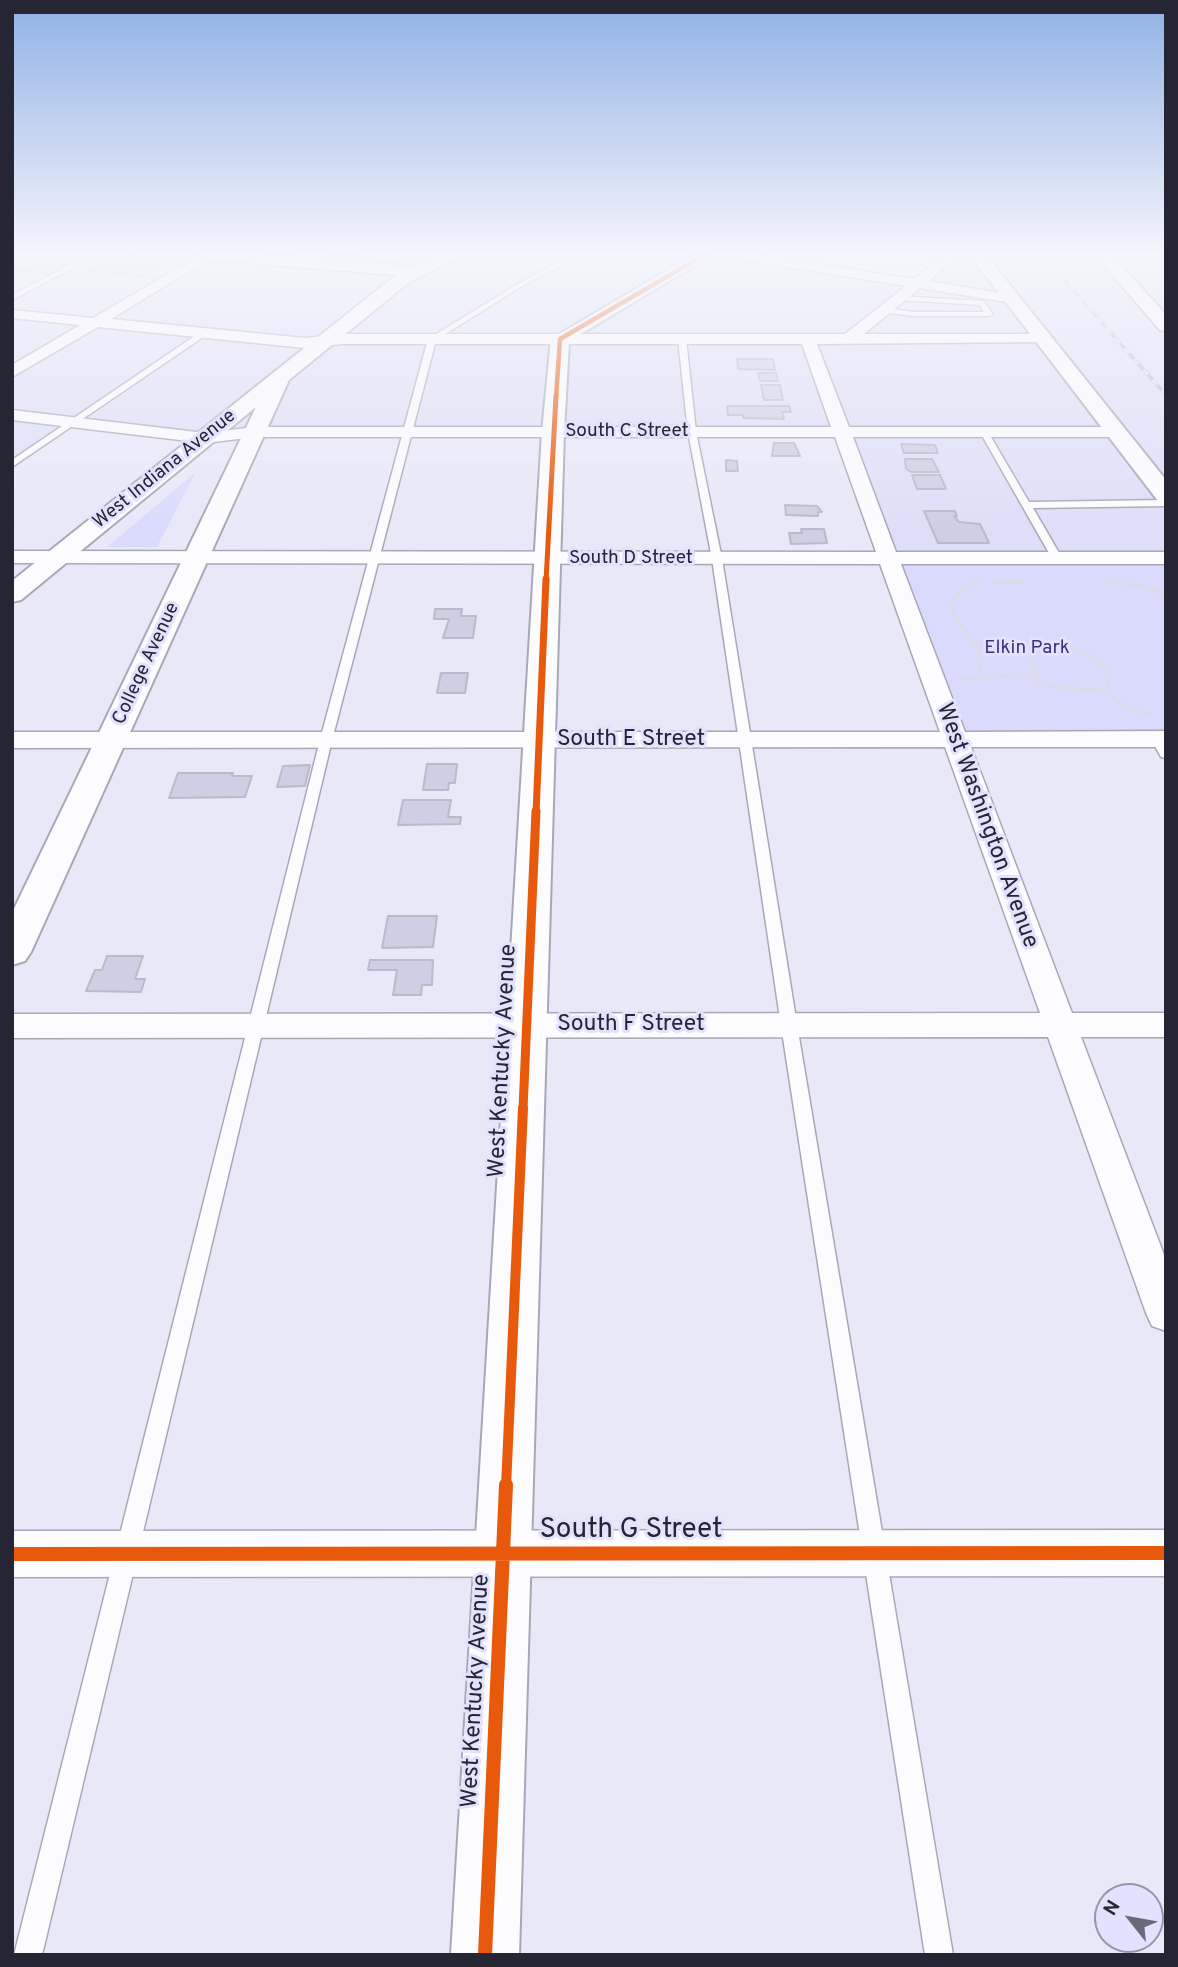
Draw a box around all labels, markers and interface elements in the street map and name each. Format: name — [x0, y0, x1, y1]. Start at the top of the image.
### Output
street label: West Indiana Avenue — [89, 405, 241, 535]
street label: South C Street — [565, 421, 689, 443]
street label: South D Street — [569, 548, 693, 570]
street label: College Avenue — [109, 599, 185, 729]
park label: Elkin Park — [984, 638, 1070, 660]
street label: West Washington Avenue — [929, 700, 1043, 952]
street label: South E Street — [557, 726, 705, 754]
street label: West Kentucky Avenue — [484, 943, 524, 1179]
street label: South F Street — [557, 1011, 705, 1039]
street label: South G Street — [540, 1514, 722, 1548]
street label: West Kentucky Avenue — [457, 1573, 497, 1809]
north arrow — [1094, 1883, 1164, 1953]
text: N — [1099, 1896, 1127, 1920]

